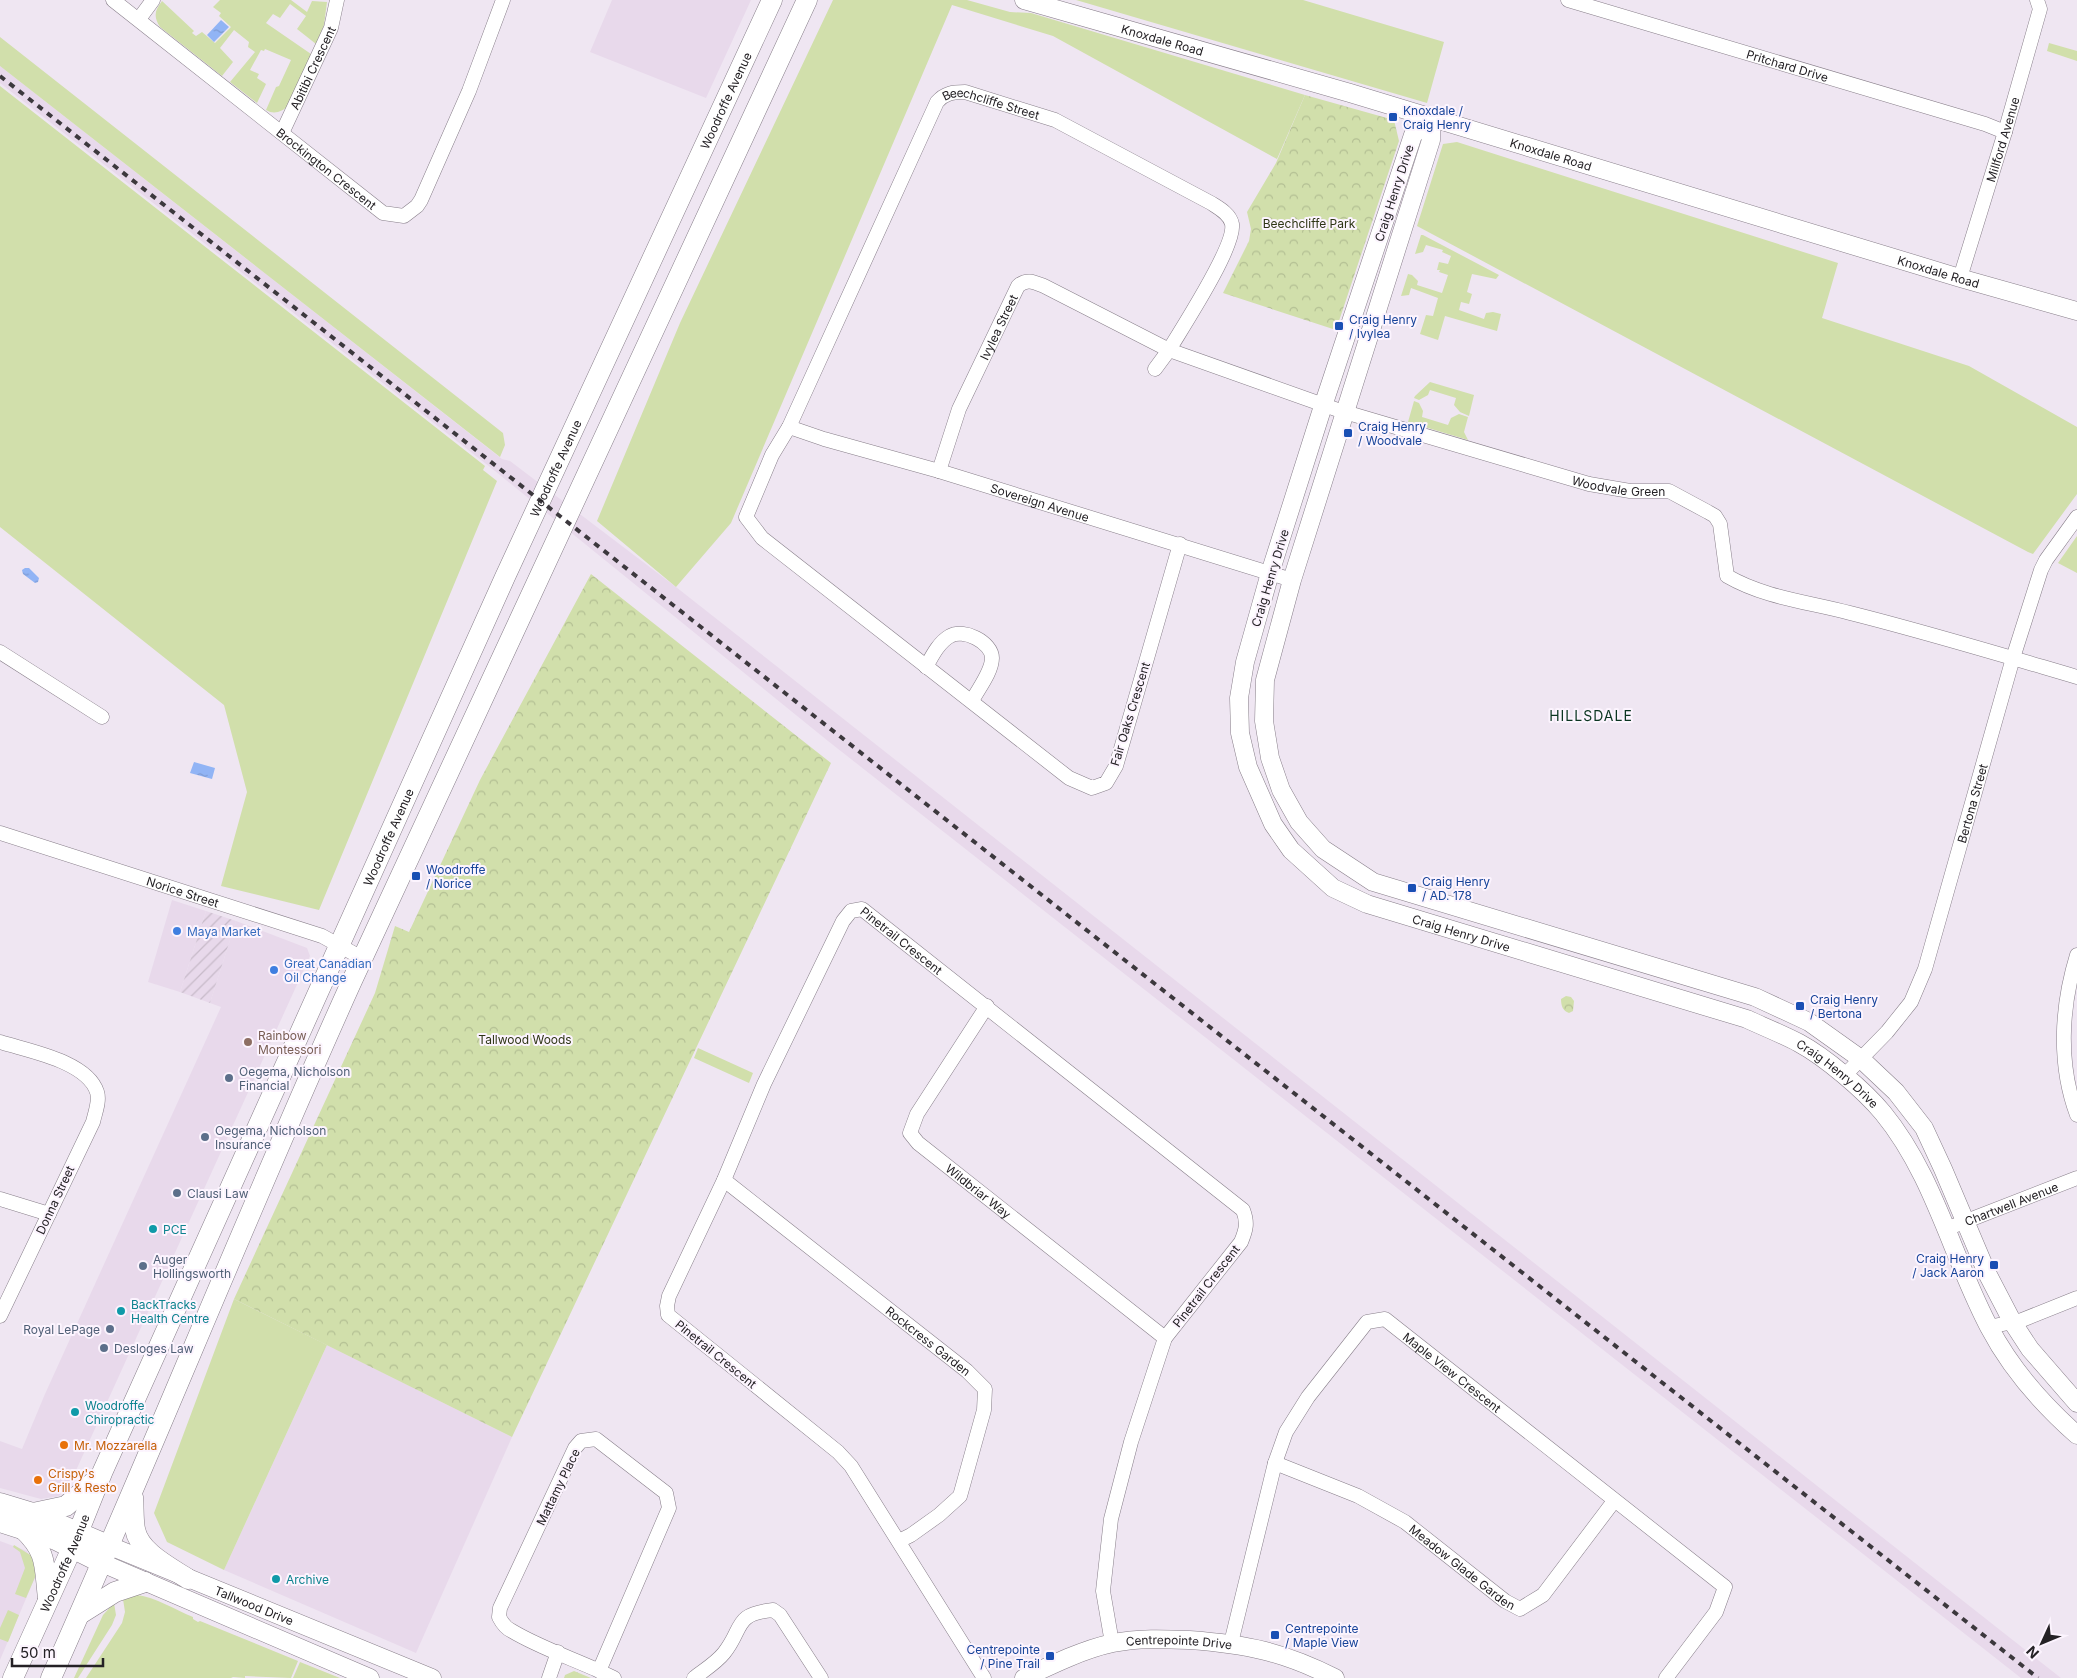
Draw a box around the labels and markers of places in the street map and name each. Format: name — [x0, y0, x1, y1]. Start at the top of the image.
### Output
place label: Knoxdale / Craig Henry — [1403, 103, 1471, 132]
marker: Knoxdale / Craig Henry — [1387, 111, 1399, 123]
place label: Craig Henry / Ivylea — [1349, 312, 1417, 341]
marker: Craig Henry / Ivylea — [1333, 320, 1345, 332]
place label: Craig Henry / Woodvale — [1358, 419, 1426, 448]
marker: Craig Henry / Woodvale — [1342, 427, 1354, 439]
place label: Woodroffe / Norice — [426, 862, 486, 891]
marker: Woodroffe / Norice — [410, 870, 422, 882]
place label: Craig Henry / AD. 178 — [1422, 874, 1490, 903]
marker: Craig Henry / AD. 178 — [1406, 882, 1418, 894]
place label: Maya Market — [187, 924, 261, 939]
marker: Maya Market — [171, 925, 183, 937]
place label: Great Canadian Oil Change — [284, 956, 372, 985]
marker: Great Canadian Oil Change — [268, 964, 280, 976]
place label: Craig Henry / Bertona — [1810, 992, 1878, 1021]
marker: Craig Henry / Bertona — [1794, 1000, 1806, 1012]
place label: Rainbow Montessori — [258, 1028, 321, 1057]
marker: Rainbow Montessori — [242, 1036, 254, 1048]
place label: Oegema, Nicholson Financial — [239, 1064, 350, 1093]
marker: Oegema, Nicholson Financial — [223, 1072, 235, 1084]
place label: Oegema, Nicholson Insurance — [215, 1123, 326, 1152]
marker: Oegema, Nicholson Insurance — [199, 1131, 211, 1143]
place label: Clausi Law — [187, 1186, 249, 1201]
marker: Clausi Law — [171, 1187, 183, 1199]
place label: PCE — [163, 1222, 187, 1237]
marker: PCE — [147, 1223, 159, 1235]
place label: Craig Henry / Jack Aaron — [1912, 1251, 1984, 1280]
place label: Auger Hollingsworth — [153, 1252, 231, 1281]
marker: Craig Henry / Jack Aaron — [1988, 1259, 2000, 1271]
marker: Auger Hollingsworth — [137, 1260, 149, 1272]
place label: BackTracks Health Centre — [131, 1297, 209, 1326]
marker: BackTracks Health Centre — [115, 1305, 127, 1317]
place label: Royal LePage — [23, 1322, 100, 1337]
marker: Royal LePage — [104, 1323, 116, 1335]
place label: Desloges Law — [114, 1341, 194, 1356]
marker: Desloges Law — [98, 1342, 110, 1354]
place label: Woodroffe Chiropractic — [85, 1398, 155, 1427]
marker: Woodroffe Chiropractic — [69, 1406, 81, 1418]
place label: Mr. Mozzarella — [74, 1438, 157, 1453]
marker: Mr. Mozzarella — [58, 1439, 70, 1451]
place label: Crispy's Grill & Resto — [48, 1466, 117, 1495]
marker: Crispy's Grill & Resto — [32, 1474, 44, 1486]
place label: Archive — [286, 1572, 329, 1587]
marker: Archive — [270, 1573, 282, 1585]
place label: Centrepointe / Maple View — [1285, 1621, 1359, 1650]
marker: Centrepointe / Maple View — [1269, 1629, 1281, 1641]
place label: Centrepointe / Pine Trail — [967, 1642, 1040, 1671]
marker: Centrepointe / Pine Trail — [1044, 1650, 1056, 1662]

